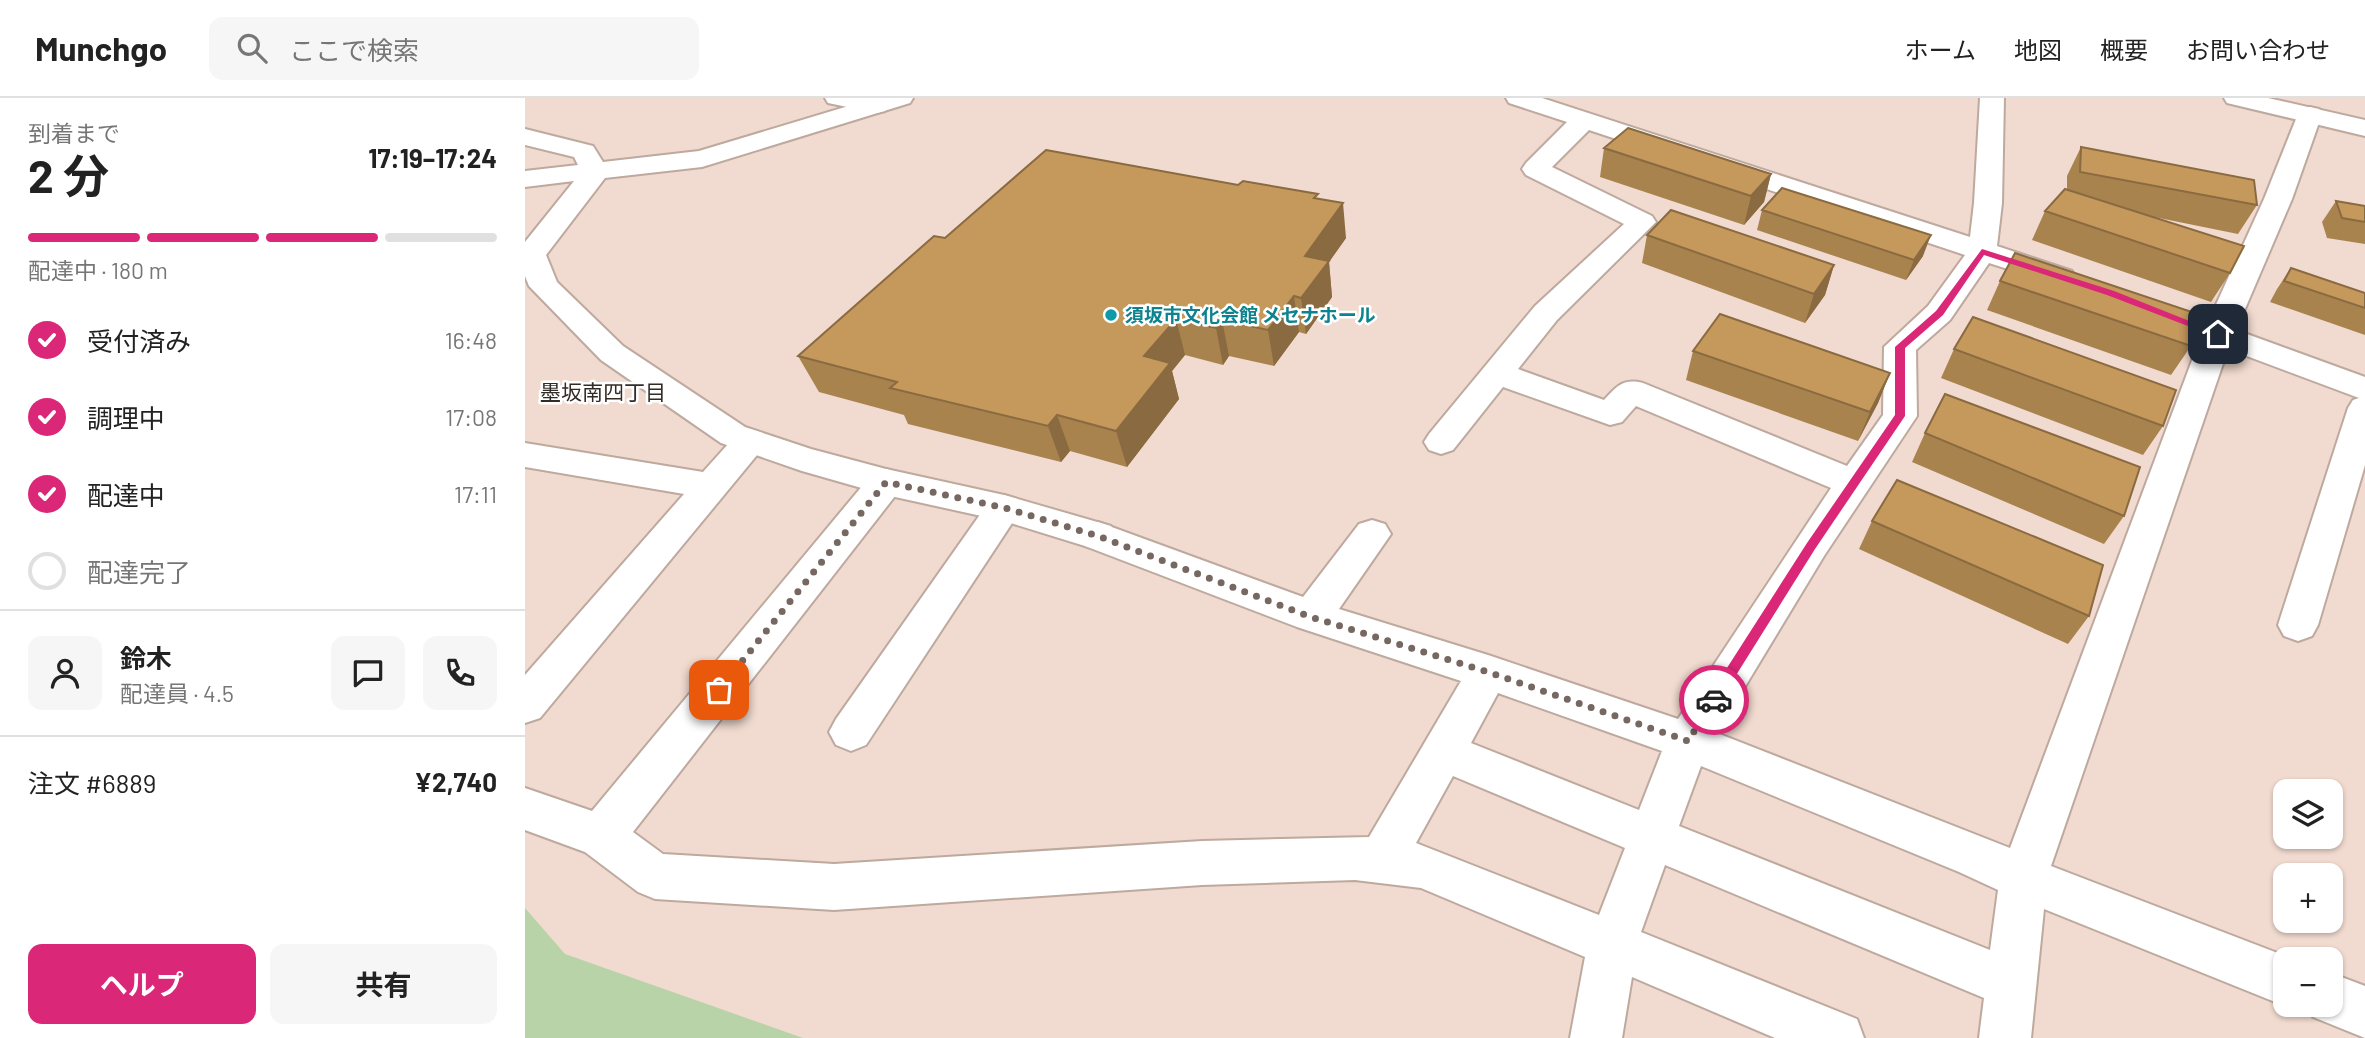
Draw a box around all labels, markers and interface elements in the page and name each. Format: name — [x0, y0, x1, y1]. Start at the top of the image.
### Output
search box — [209, 17, 699, 80]
text: Munchgo — [35, 28, 167, 68]
icon: search — [233, 29, 271, 67]
text: ここで検索 — [289, 34, 419, 65]
text: ホーム — [1905, 35, 1976, 64]
text: 地図 — [2014, 35, 2062, 64]
text: 概要 — [2100, 35, 2148, 64]
text: お問い合わせ — [2186, 35, 2330, 64]
text: 到着まで — [28, 119, 120, 147]
text: 17:19–17:24 — [368, 142, 497, 173]
text: 2 分 — [28, 147, 109, 202]
text: 配達中 · 180 m — [28, 256, 168, 284]
place label: 須坂市文化会館 メセナホール — [1125, 303, 1376, 326]
pin — [2188, 304, 2248, 364]
marker: 須坂市文化会館 メセナホール — [1103, 307, 1119, 323]
icon: home — [2199, 315, 2237, 353]
icon: check — [28, 321, 66, 359]
text: 受付済み — [87, 325, 191, 356]
text: 16:48 — [445, 326, 497, 354]
district label: 墨坂南四丁目 — [540, 379, 666, 404]
icon: check — [28, 398, 66, 436]
text: 調理中 — [87, 402, 165, 433]
text: 17:08 — [445, 403, 497, 431]
icon: check — [28, 475, 66, 513]
text: 配達中 — [87, 479, 165, 510]
text: 17:11 — [454, 480, 497, 508]
text: 配達完了 — [87, 556, 191, 587]
button: person — [28, 636, 102, 710]
button: chat — [331, 636, 405, 710]
button: phone — [423, 636, 497, 710]
text: 鈴木 — [120, 642, 172, 673]
pin — [689, 660, 749, 720]
courier — [1679, 665, 1749, 735]
icon: bag — [700, 671, 738, 709]
text: 配達員 · 4.5 — [120, 679, 234, 707]
icon: car — [1695, 681, 1733, 719]
text: ¥2,740 — [414, 766, 497, 797]
text: 注文 #6889 — [28, 767, 156, 798]
map controls — [2273, 779, 2343, 1017]
button: layers — [2273, 779, 2343, 849]
button: + — [2273, 863, 2343, 933]
button: ヘルプ — [28, 944, 256, 1024]
button: 共有 — [270, 944, 497, 1024]
button: − — [2273, 947, 2343, 1017]

